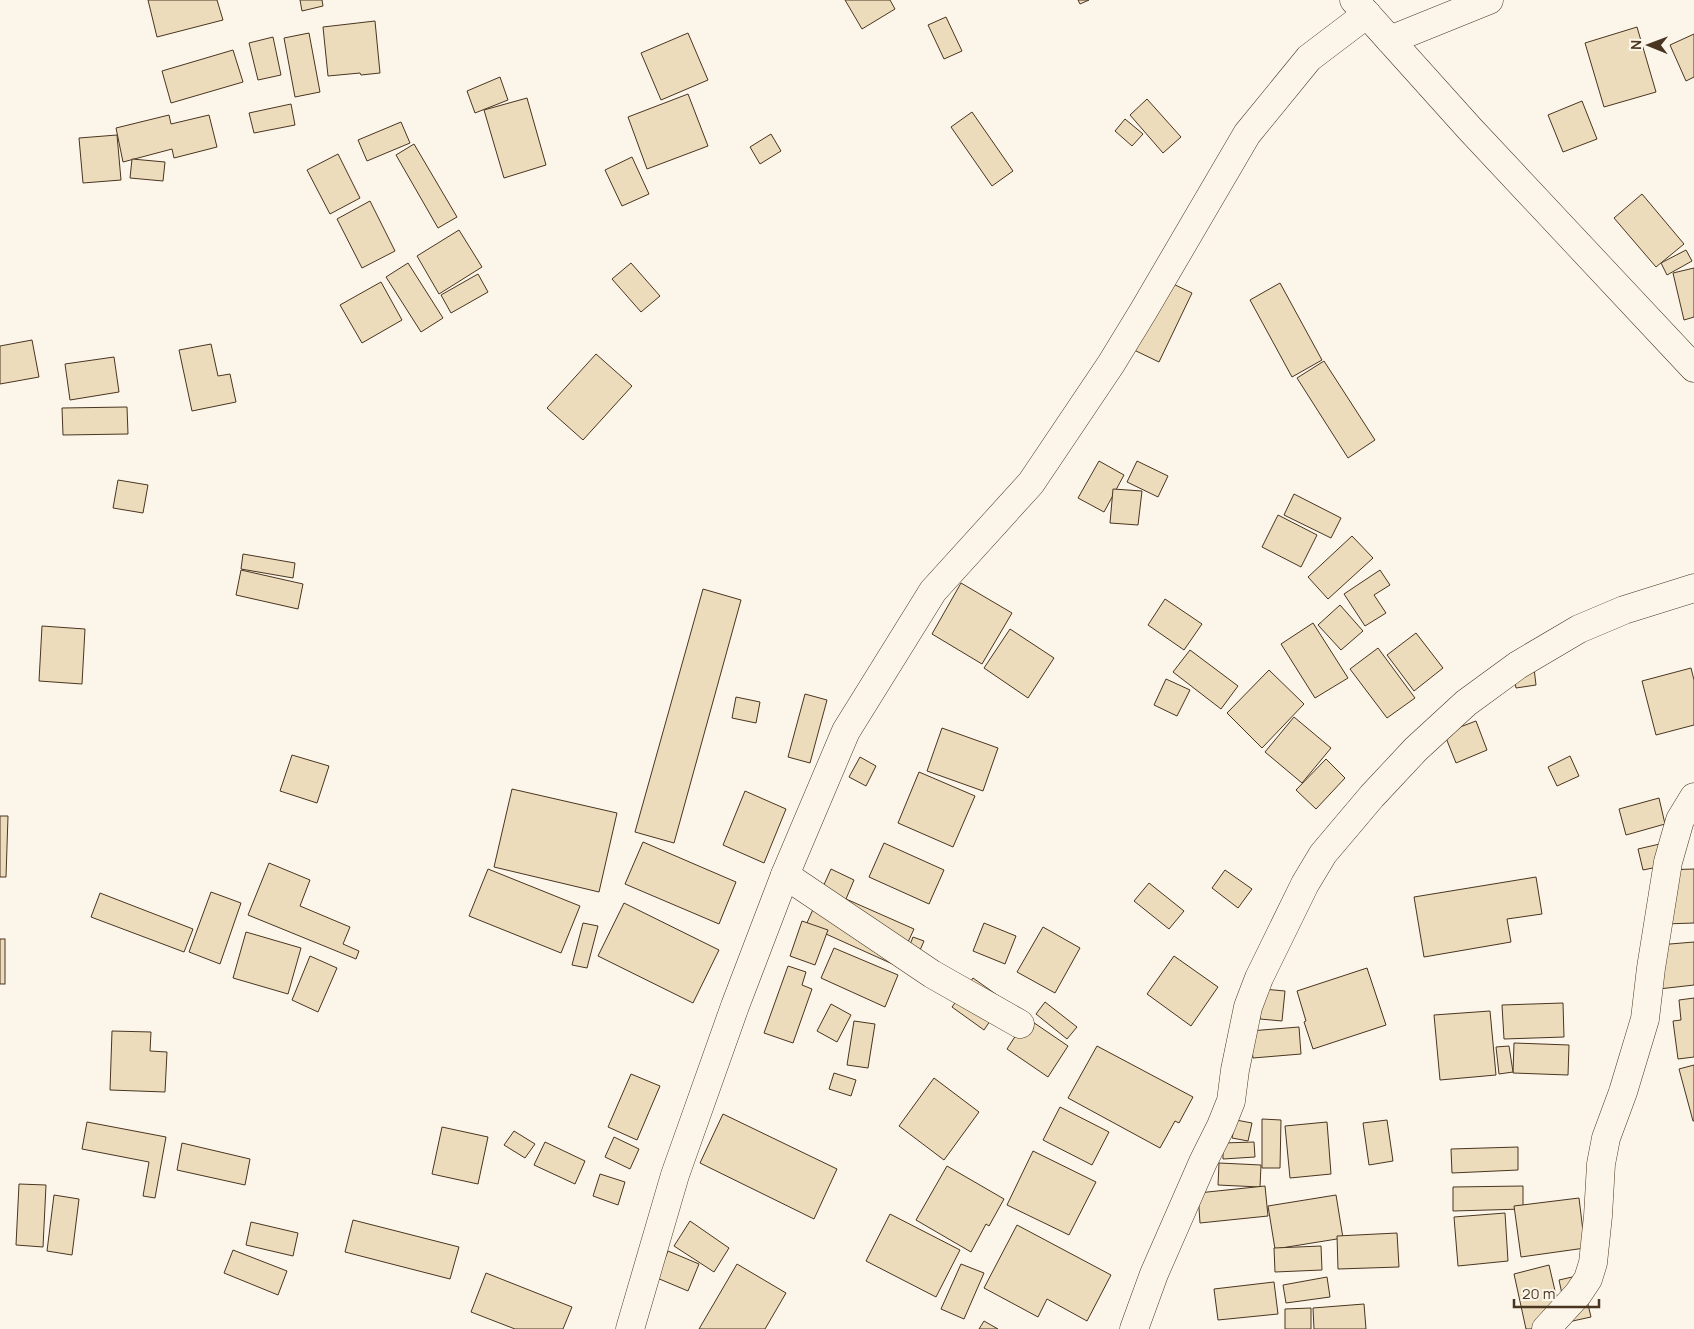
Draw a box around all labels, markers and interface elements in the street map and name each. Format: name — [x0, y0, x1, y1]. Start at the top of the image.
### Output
north arrow — [1624, 20, 1674, 70]
text: N — [1626, 40, 1645, 50]
scale bar — [1514, 1276, 1599, 1308]
text: 20 m — [1522, 1283, 1555, 1304]

